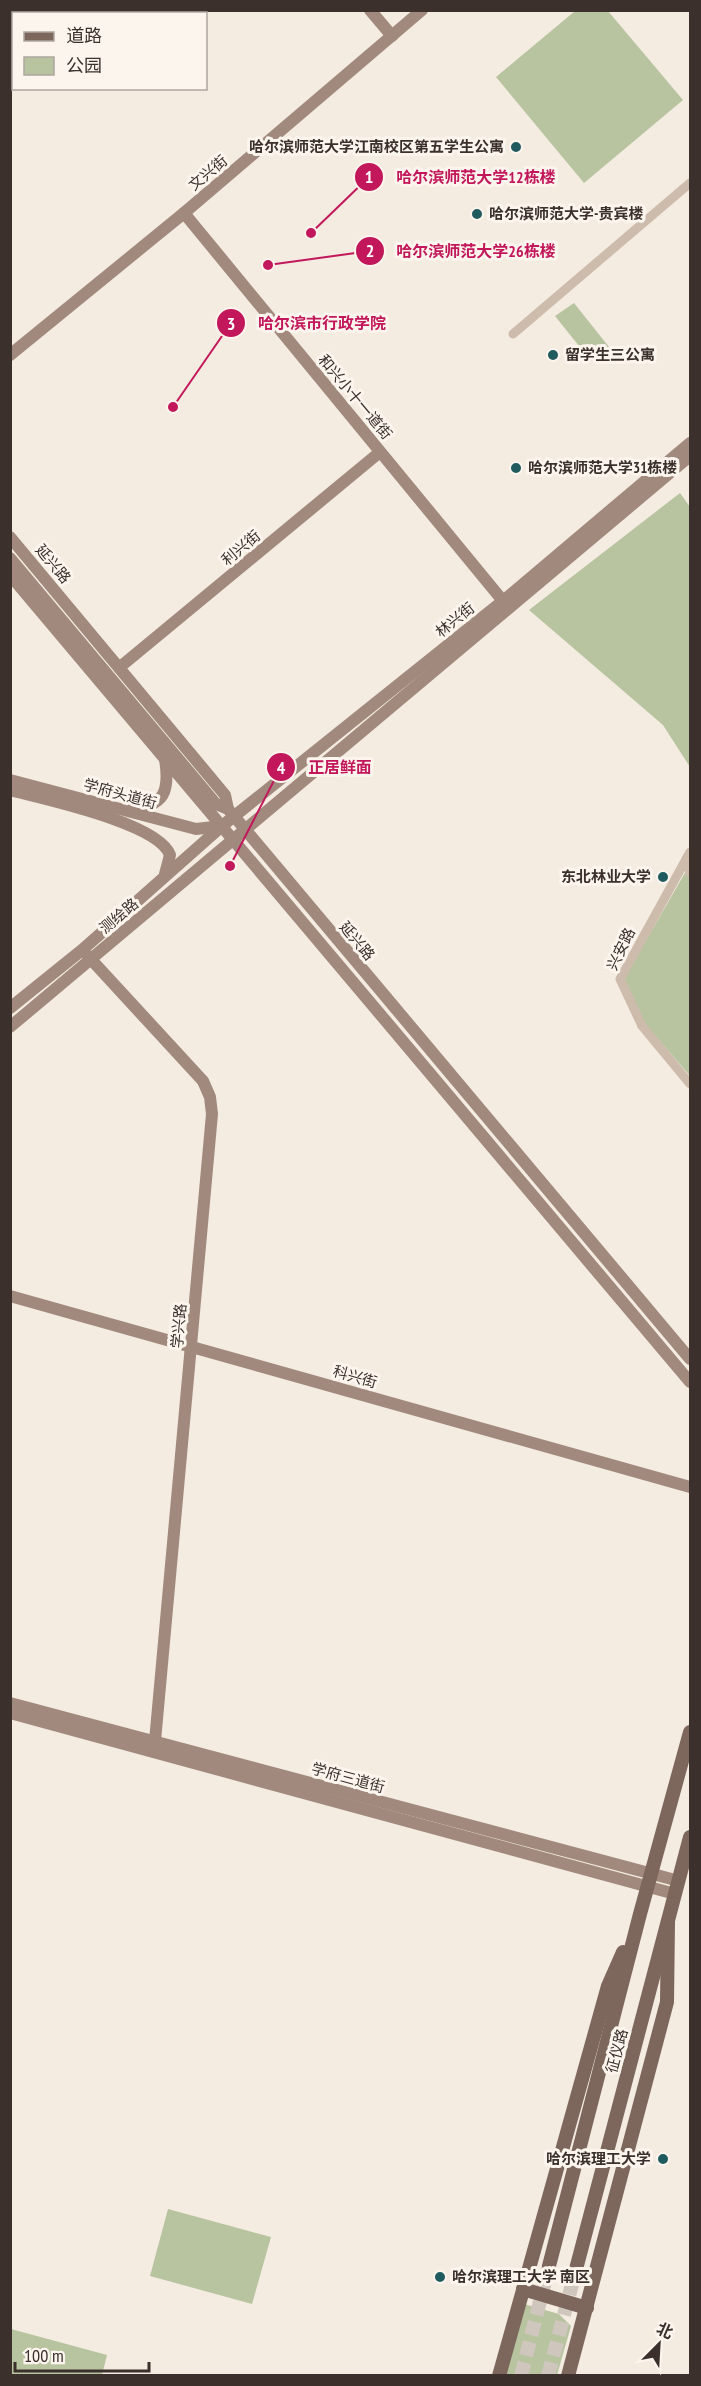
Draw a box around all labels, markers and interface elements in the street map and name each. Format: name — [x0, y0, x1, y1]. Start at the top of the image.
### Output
legend — [12, 12, 207, 90]
text: 道路 — [66, 24, 102, 47]
text: 公园 — [66, 54, 102, 77]
place label: 哈尔滨师范大学江南校区第五学生公寓 — [249, 137, 504, 156]
marker: 哈尔滨师范大学江南校区第五学生公寓 — [509, 140, 523, 154]
street label: 文兴街 — [184, 151, 231, 194]
callout: 哈尔滨师范大学12栋楼 — [354, 160, 567, 194]
text: 1 — [365, 165, 373, 188]
text: 哈尔滨师范大学12栋楼 — [396, 167, 556, 187]
place label: 哈尔滨师范大学-贵宾楼 — [489, 204, 643, 223]
marker: 哈尔滨师范大学-贵宾楼 — [470, 207, 484, 221]
callout: 哈尔滨师范大学26栋楼 — [355, 234, 568, 268]
text: 2 — [366, 239, 374, 262]
text: 哈尔滨师范大学26栋楼 — [396, 241, 556, 261]
callout: 哈尔滨市行政学院 — [216, 306, 398, 340]
text: 3 — [227, 312, 235, 335]
text: 哈尔滨市行政学院 — [258, 313, 386, 333]
place label: 留学生三公寓 — [565, 345, 655, 364]
marker: 留学生三公寓 — [546, 348, 560, 362]
street label: 和兴小十一道街 — [314, 350, 396, 443]
place label: 哈尔滨师范大学31栋楼 — [528, 458, 677, 477]
marker: 哈尔滨师范大学31栋楼 — [509, 461, 523, 475]
street label: 利兴街 — [217, 526, 264, 569]
street label: 延兴路 — [32, 540, 75, 587]
street label: 林兴街 — [431, 598, 478, 641]
callout: 正居鲜面 — [266, 750, 384, 784]
text: 4 — [277, 756, 286, 779]
text: 正居鲜面 — [308, 757, 372, 777]
street label: 学府头道街 — [81, 775, 159, 812]
place label: 东北林业大学 — [561, 867, 651, 886]
marker: 东北林业大学 — [656, 870, 670, 884]
street label: 测绘路 — [95, 894, 142, 937]
street label: 延兴路 — [336, 917, 379, 964]
street label: 兴安路 — [602, 924, 639, 973]
street label: 学兴路 — [167, 1303, 190, 1349]
street label: 科兴街 — [331, 1361, 379, 1392]
street label: 学府三道街 — [309, 1759, 387, 1796]
street label: 征仪路 — [602, 2027, 632, 2075]
place label: 哈尔滨理工大学 — [546, 2149, 651, 2168]
marker: 哈尔滨理工大学 — [656, 2152, 670, 2166]
place label: 哈尔滨理工大学 南区 — [452, 2267, 590, 2286]
marker: 哈尔滨理工大学 南区 — [433, 2270, 447, 2284]
north arrow — [629, 2314, 689, 2374]
text: 北 — [654, 2318, 676, 2343]
scale bar — [15, 2335, 148, 2373]
text: 100 m — [24, 2344, 64, 2367]

